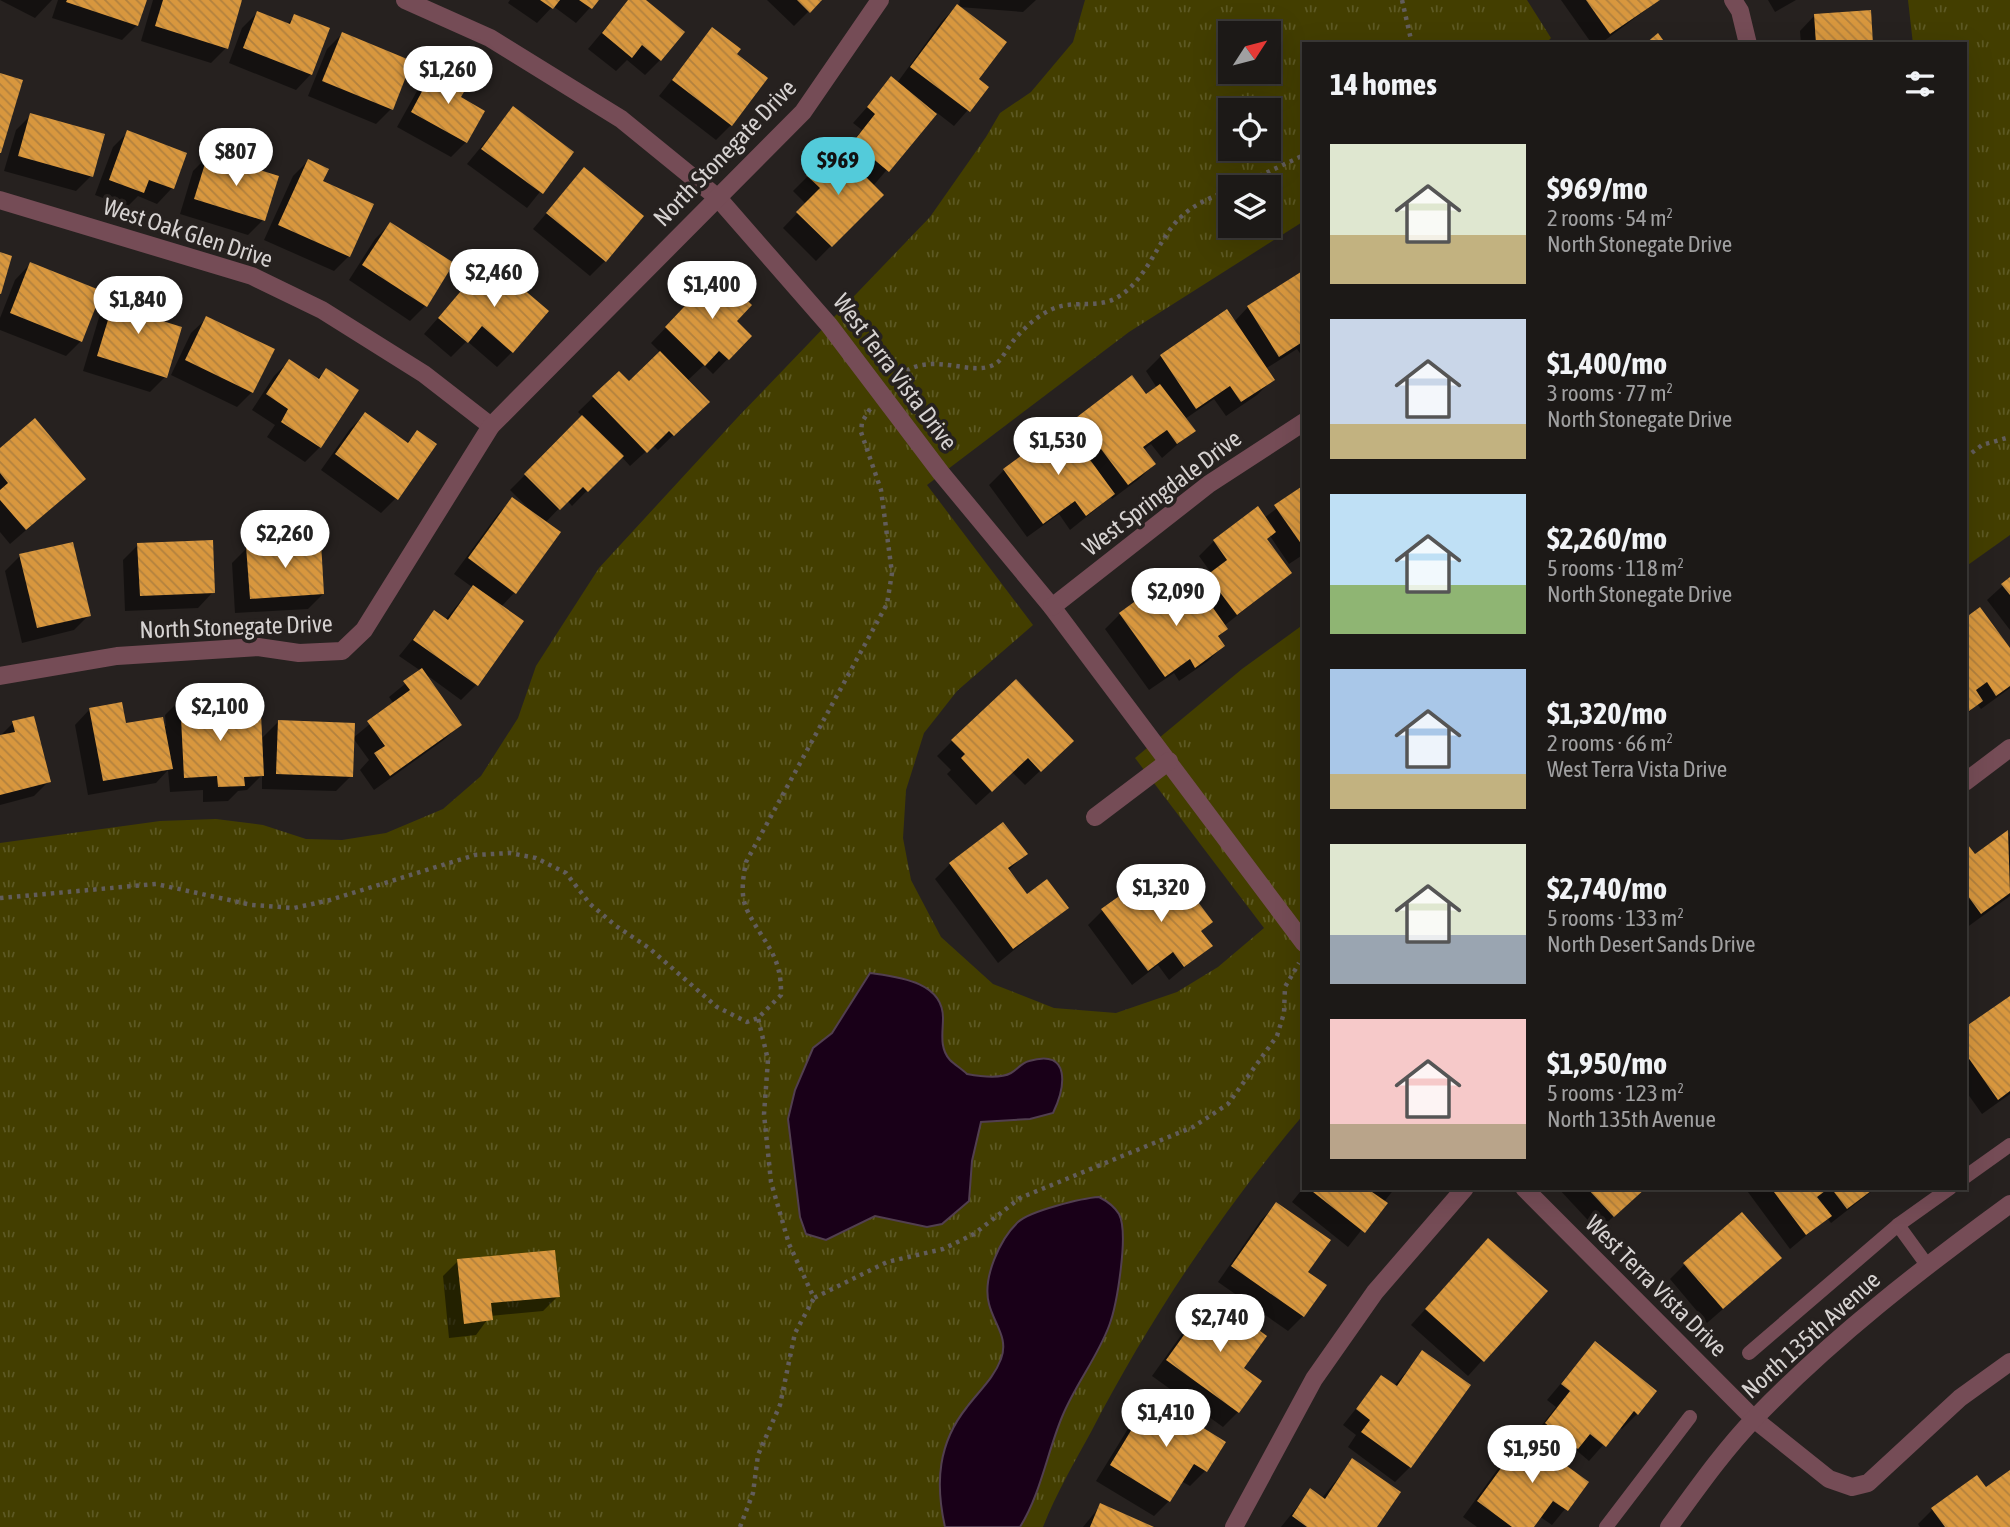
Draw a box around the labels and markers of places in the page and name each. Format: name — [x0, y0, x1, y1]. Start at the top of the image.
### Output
pin: $1,260 — [391, 46, 505, 106]
pin: $807 — [195, 128, 277, 188]
pin: $969 — [797, 138, 879, 197]
pin: $2,460 — [437, 250, 551, 309]
pin: $1,400 — [655, 262, 769, 321]
pin: $1,840 — [81, 276, 195, 336]
pin: $1,530 — [1001, 418, 1115, 477]
pin: $2,260 — [228, 510, 342, 570]
pin: $2,090 — [1119, 568, 1233, 628]
pin: $2,100 — [163, 684, 277, 743]
pin: $1,320 — [1104, 864, 1218, 924]
pin: $2,740 — [1163, 1294, 1277, 1354]
pin: $1,410 — [1109, 1390, 1223, 1449]
pin: $1,950 — [1475, 1426, 1589, 1485]

